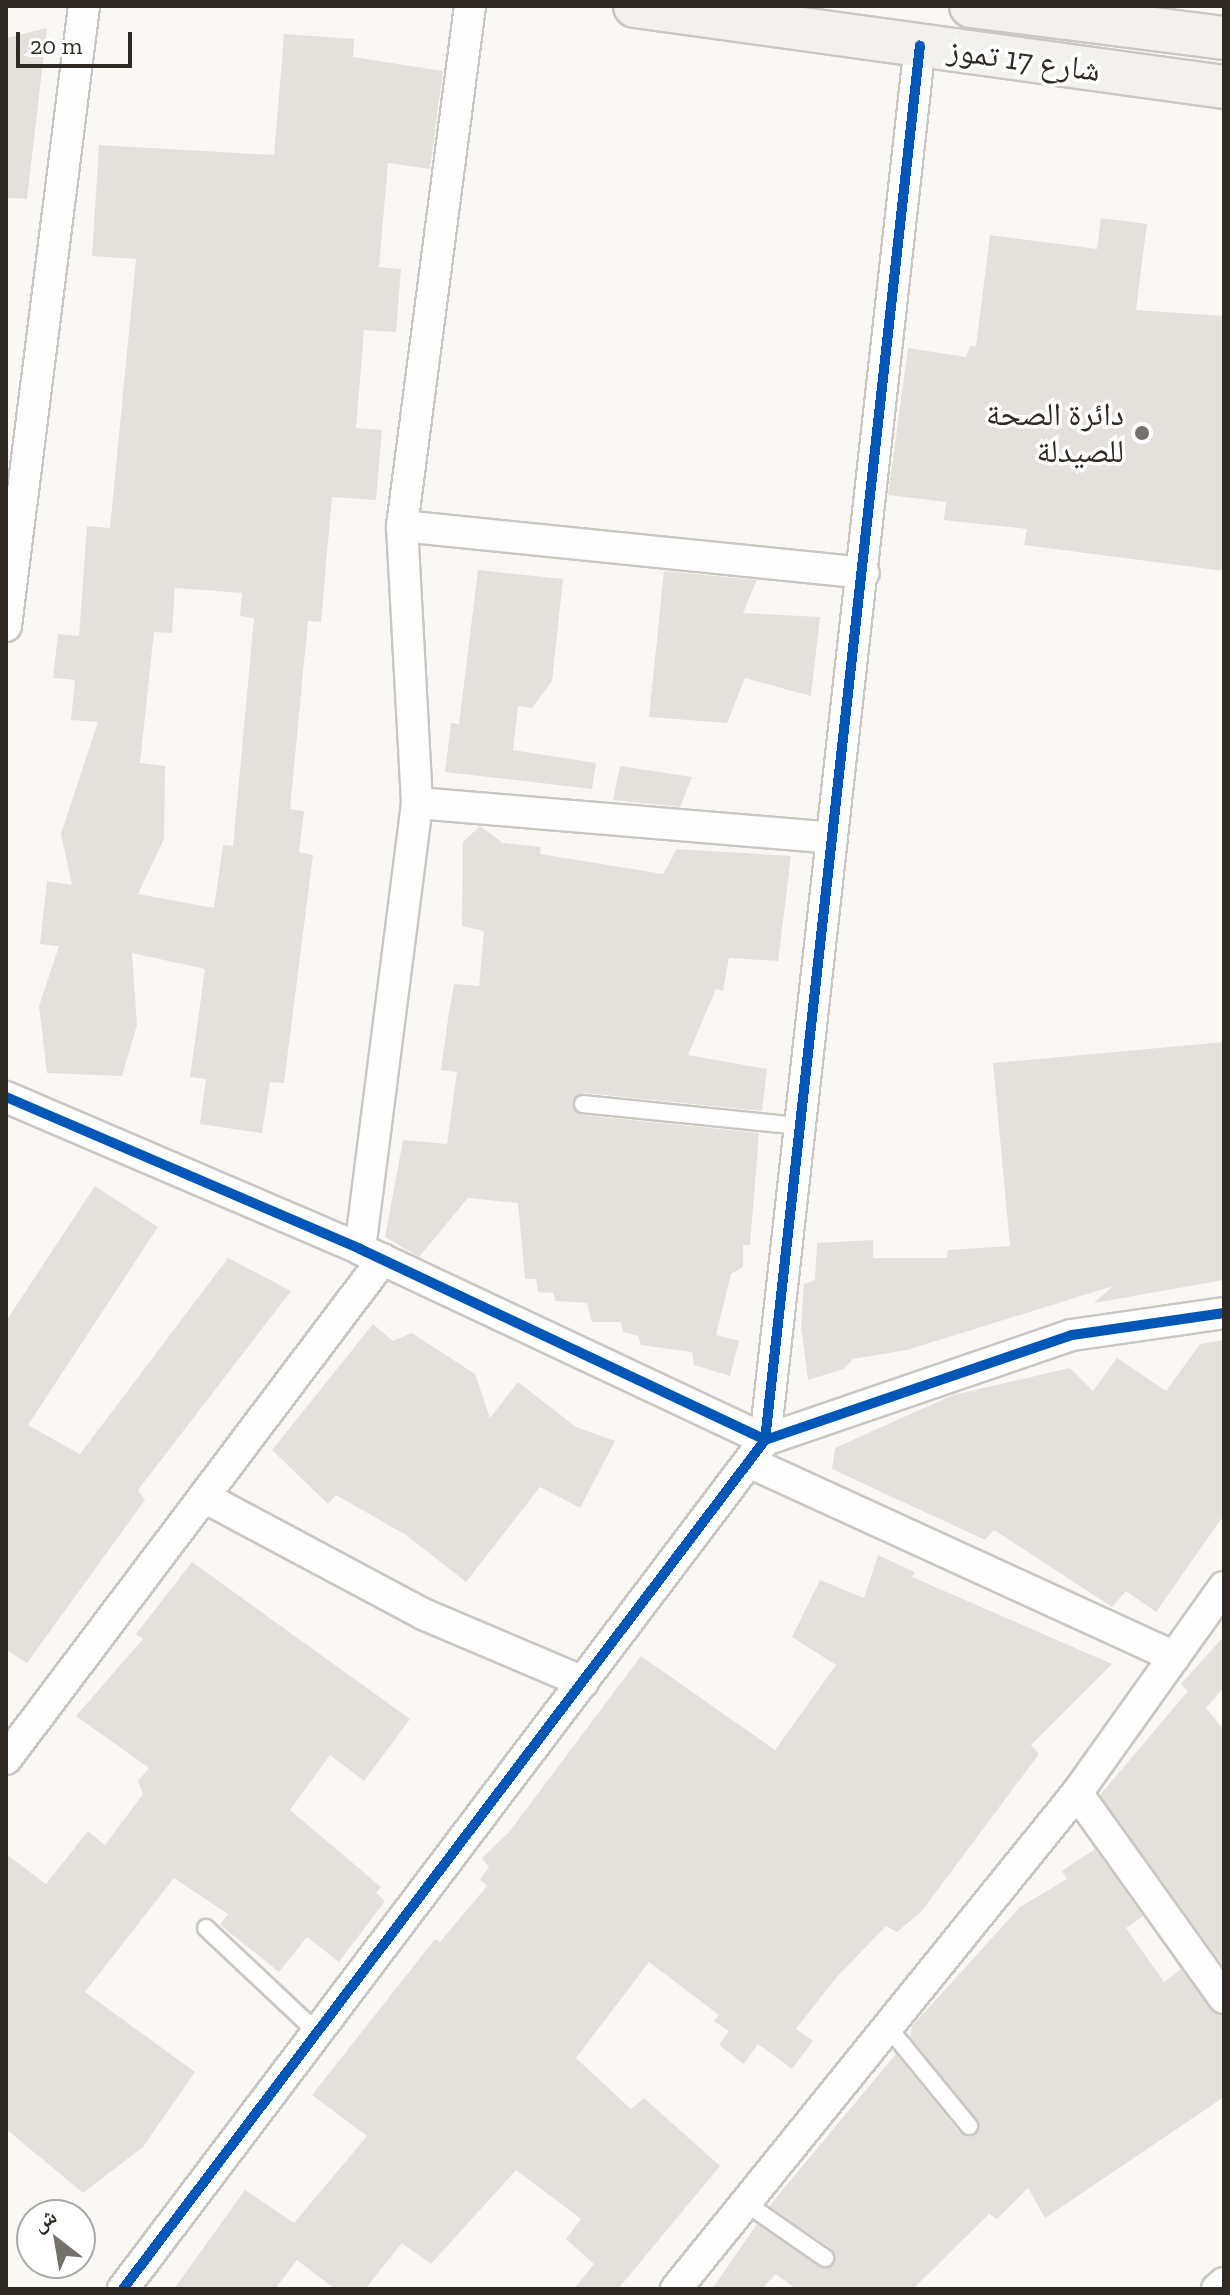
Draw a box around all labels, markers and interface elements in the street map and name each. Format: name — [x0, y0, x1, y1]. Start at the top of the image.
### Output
scale bar — [20, 16, 136, 66]
street label: شارع 17 تموز — [945, 30, 1103, 90]
text: 20 m — [30, 31, 82, 60]
place label: دائرة الصحة للصيدلة — [986, 396, 1124, 471]
marker: دائرة الصحة للصيدلة — [1131, 422, 1153, 444]
north arrow — [16, 2199, 96, 2279]
text: ش — [27, 2202, 61, 2237]

